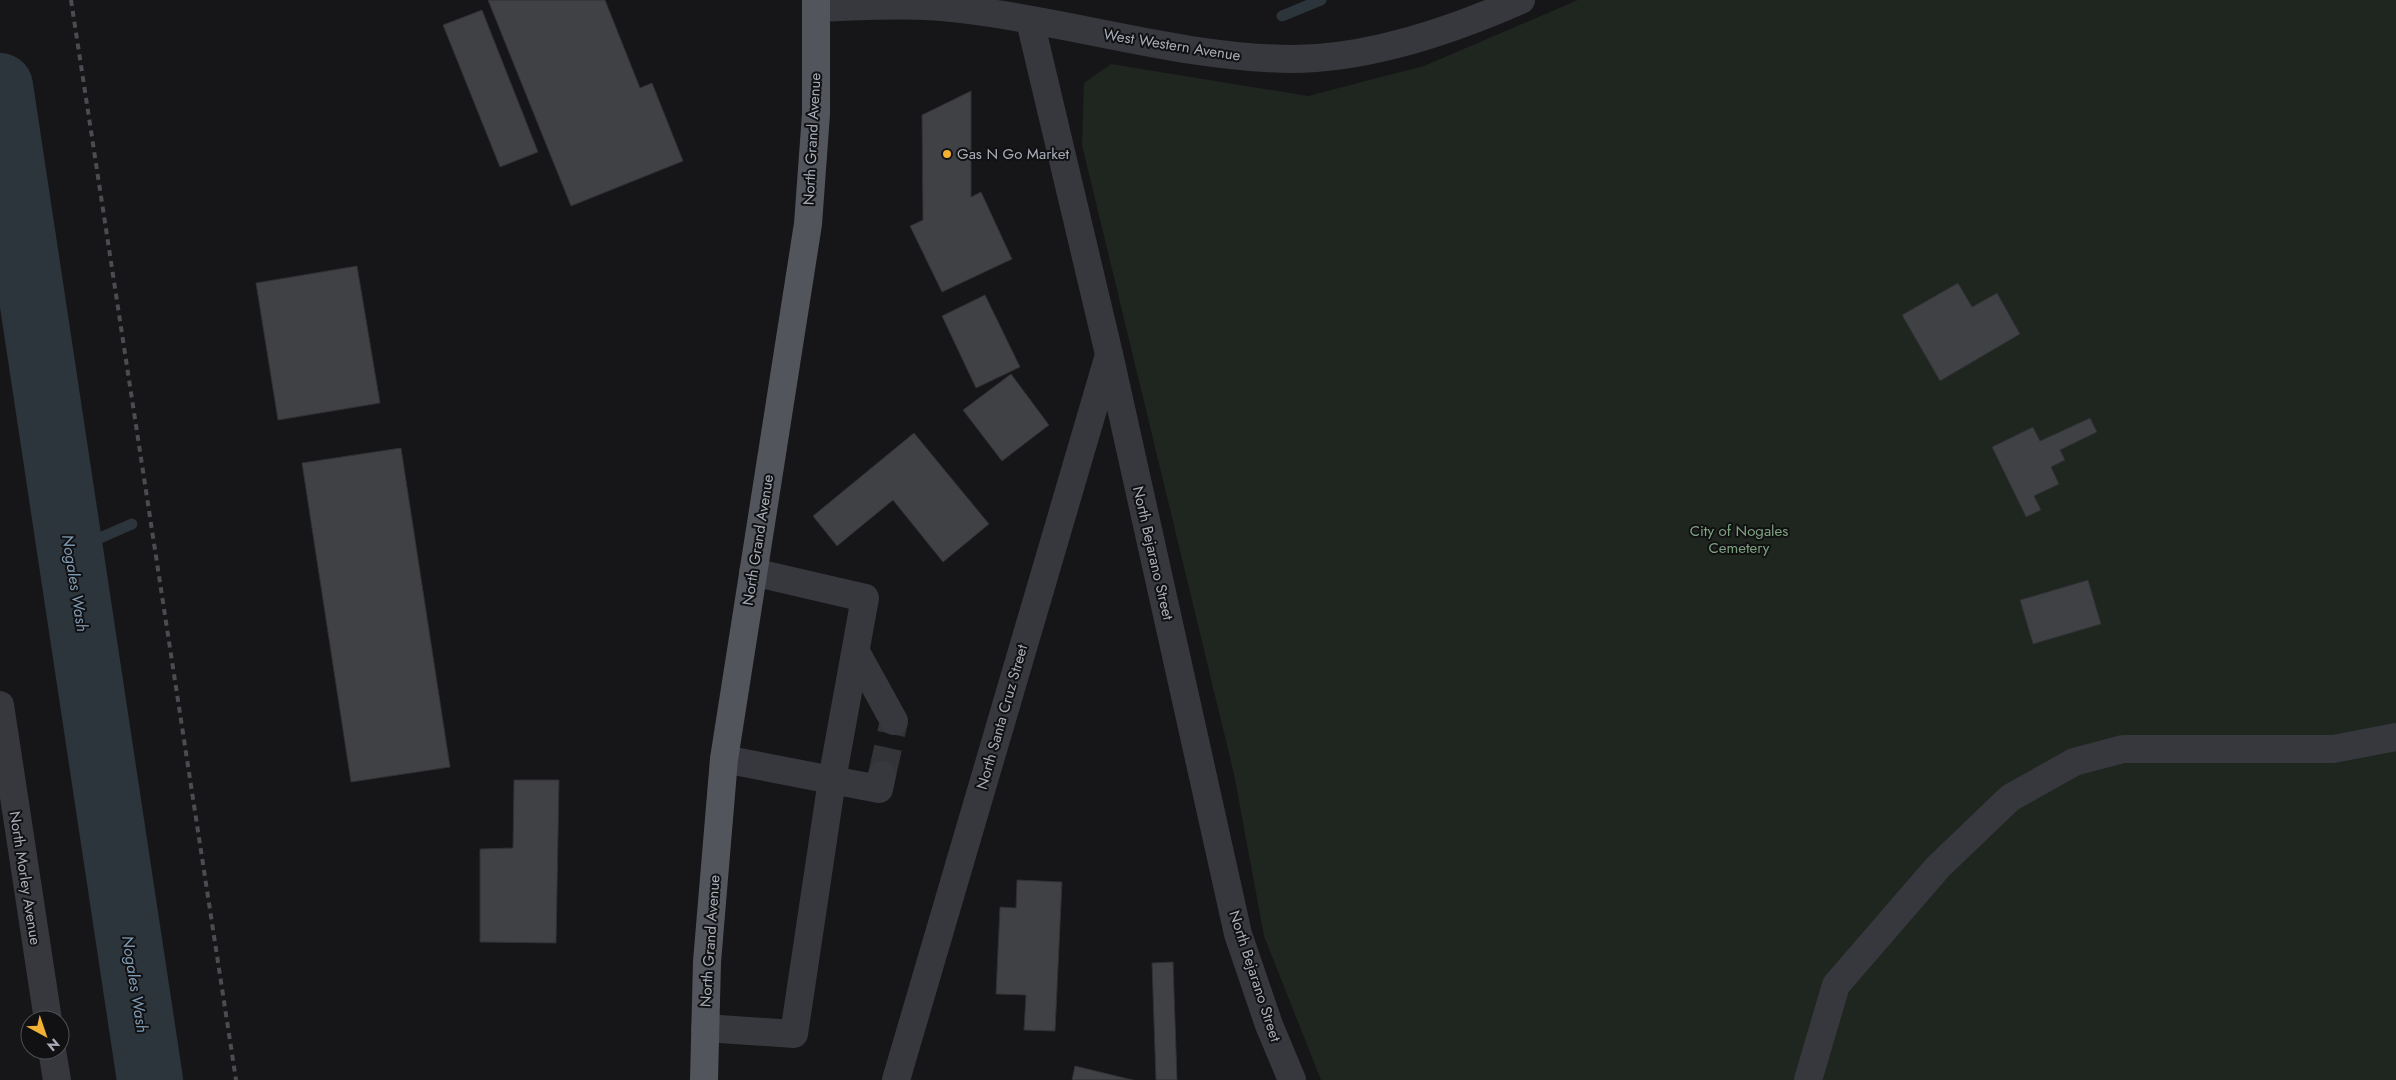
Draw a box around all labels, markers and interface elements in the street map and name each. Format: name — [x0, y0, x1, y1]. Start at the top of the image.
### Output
street label: West Western Avenue — [1102, 23, 1242, 67]
street label: North Grand Avenue — [798, 72, 826, 206]
place label: Gas N Go Market — [957, 143, 1069, 165]
marker: Gas N Go Market — [941, 148, 953, 160]
street label: North Grand Avenue — [737, 473, 779, 607]
street label: North Bejarano Street — [1127, 484, 1179, 622]
park label: City of Nogales Cemetery — [1690, 520, 1788, 559]
water label: Nogales Wash — [56, 533, 94, 633]
street label: North Santa Cruz Street — [971, 641, 1033, 792]
street label: North Morley Avenue — [4, 810, 46, 947]
street label: North Grand Avenue — [694, 874, 726, 1008]
street label: North Bejarano Street — [1223, 908, 1287, 1045]
water label: Nogales Wash — [116, 934, 154, 1034]
north arrow — [20, 1010, 70, 1060]
text: N — [43, 1034, 64, 1056]

